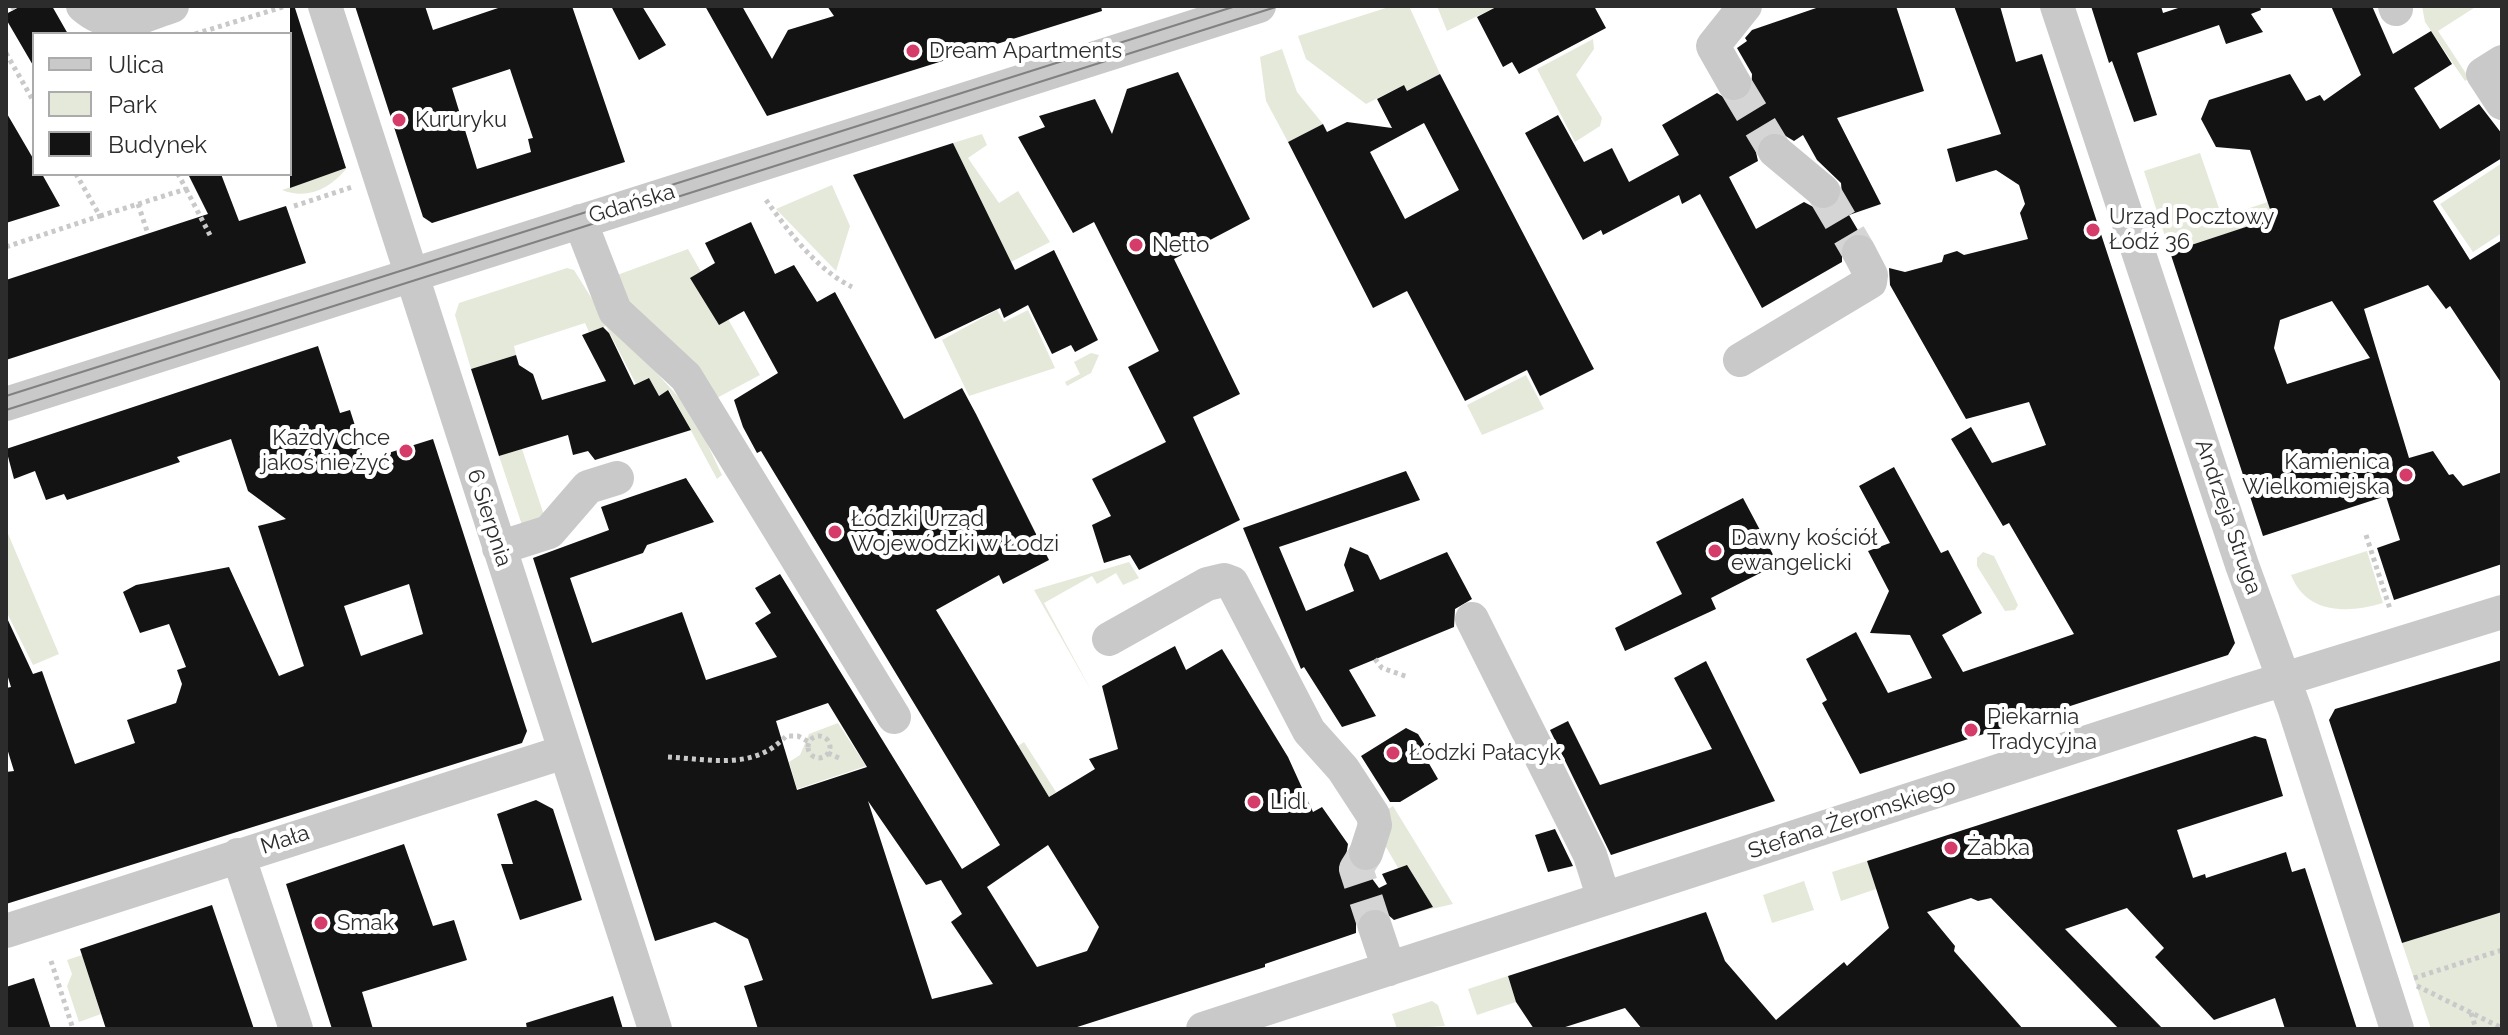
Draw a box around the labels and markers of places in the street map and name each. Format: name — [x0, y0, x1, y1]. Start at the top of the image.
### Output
place label: Dream Apartments — [929, 38, 1122, 64]
marker: Dream Apartments — [904, 42, 922, 60]
place label: Kururyku — [415, 107, 507, 133]
marker: Kururyku — [390, 111, 408, 129]
place label: Urząd Pocztowy Łódź 36 — [2109, 204, 2274, 256]
marker: Urząd Pocztowy Łódź 36 — [2084, 221, 2102, 239]
place label: Netto — [1152, 232, 1209, 258]
marker: Netto — [1127, 236, 1145, 254]
place label: Każdy chce jakoś nie żyć — [262, 425, 390, 476]
marker: Każdy chce jakoś nie żyć — [397, 442, 415, 460]
place label: Kamienica Wielkomiejska — [2242, 449, 2390, 500]
marker: Kamienica Wielkomiejska — [2397, 466, 2415, 484]
place label: Łódzki Urząd Wojewódzki w Łodzi — [851, 506, 1059, 558]
marker: Łódzki Urząd Wojewódzki w Łodzi — [826, 523, 844, 541]
place label: Dawny kościół ewangelicki — [1731, 525, 1877, 576]
marker: Dawny kościół ewangelicki — [1706, 542, 1724, 560]
place label: Piekarnia Tradycyjna — [1987, 704, 2097, 756]
marker: Piekarnia Tradycyjna — [1962, 721, 1980, 739]
place label: Łódzki Pałacyk — [1409, 740, 1561, 766]
marker: Łódzki Pałacyk — [1384, 744, 1402, 762]
place label: Lidl — [1270, 789, 1307, 815]
marker: Lidl — [1245, 793, 1263, 811]
place label: Żabka — [1967, 835, 2030, 861]
marker: Żabka — [1942, 839, 1960, 857]
place label: Smak — [337, 910, 394, 936]
marker: Smak — [312, 914, 330, 932]

